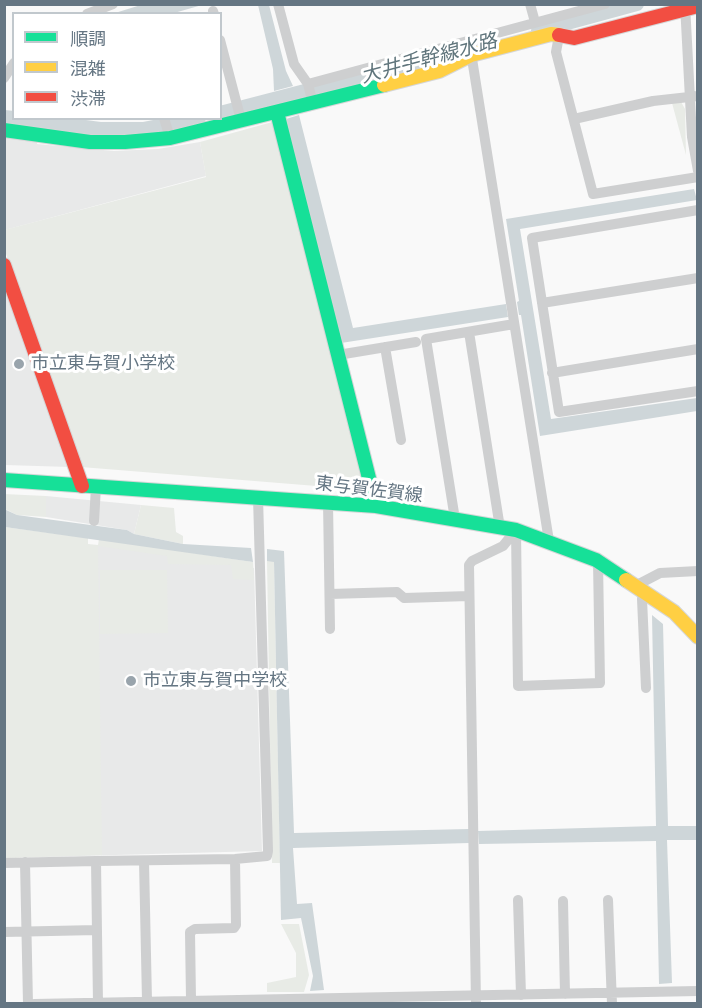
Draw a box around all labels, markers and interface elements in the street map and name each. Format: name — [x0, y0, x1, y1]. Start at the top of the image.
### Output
legend — [12, 12, 222, 120]
text: 順調 — [70, 26, 106, 50]
water label: 大井手幹線水路 — [358, 29, 500, 89]
text: 混雑 — [70, 56, 106, 80]
text: 渋滞 — [70, 86, 106, 110]
place label: 市立東与賀小学校 — [31, 353, 175, 375]
marker: 市立東与賀小学校 — [12, 357, 26, 371]
street label: 東与賀佐賀線 — [314, 473, 424, 507]
place label: 市立東与賀中学校 — [143, 670, 287, 692]
marker: 市立東与賀中学校 — [124, 674, 138, 688]

